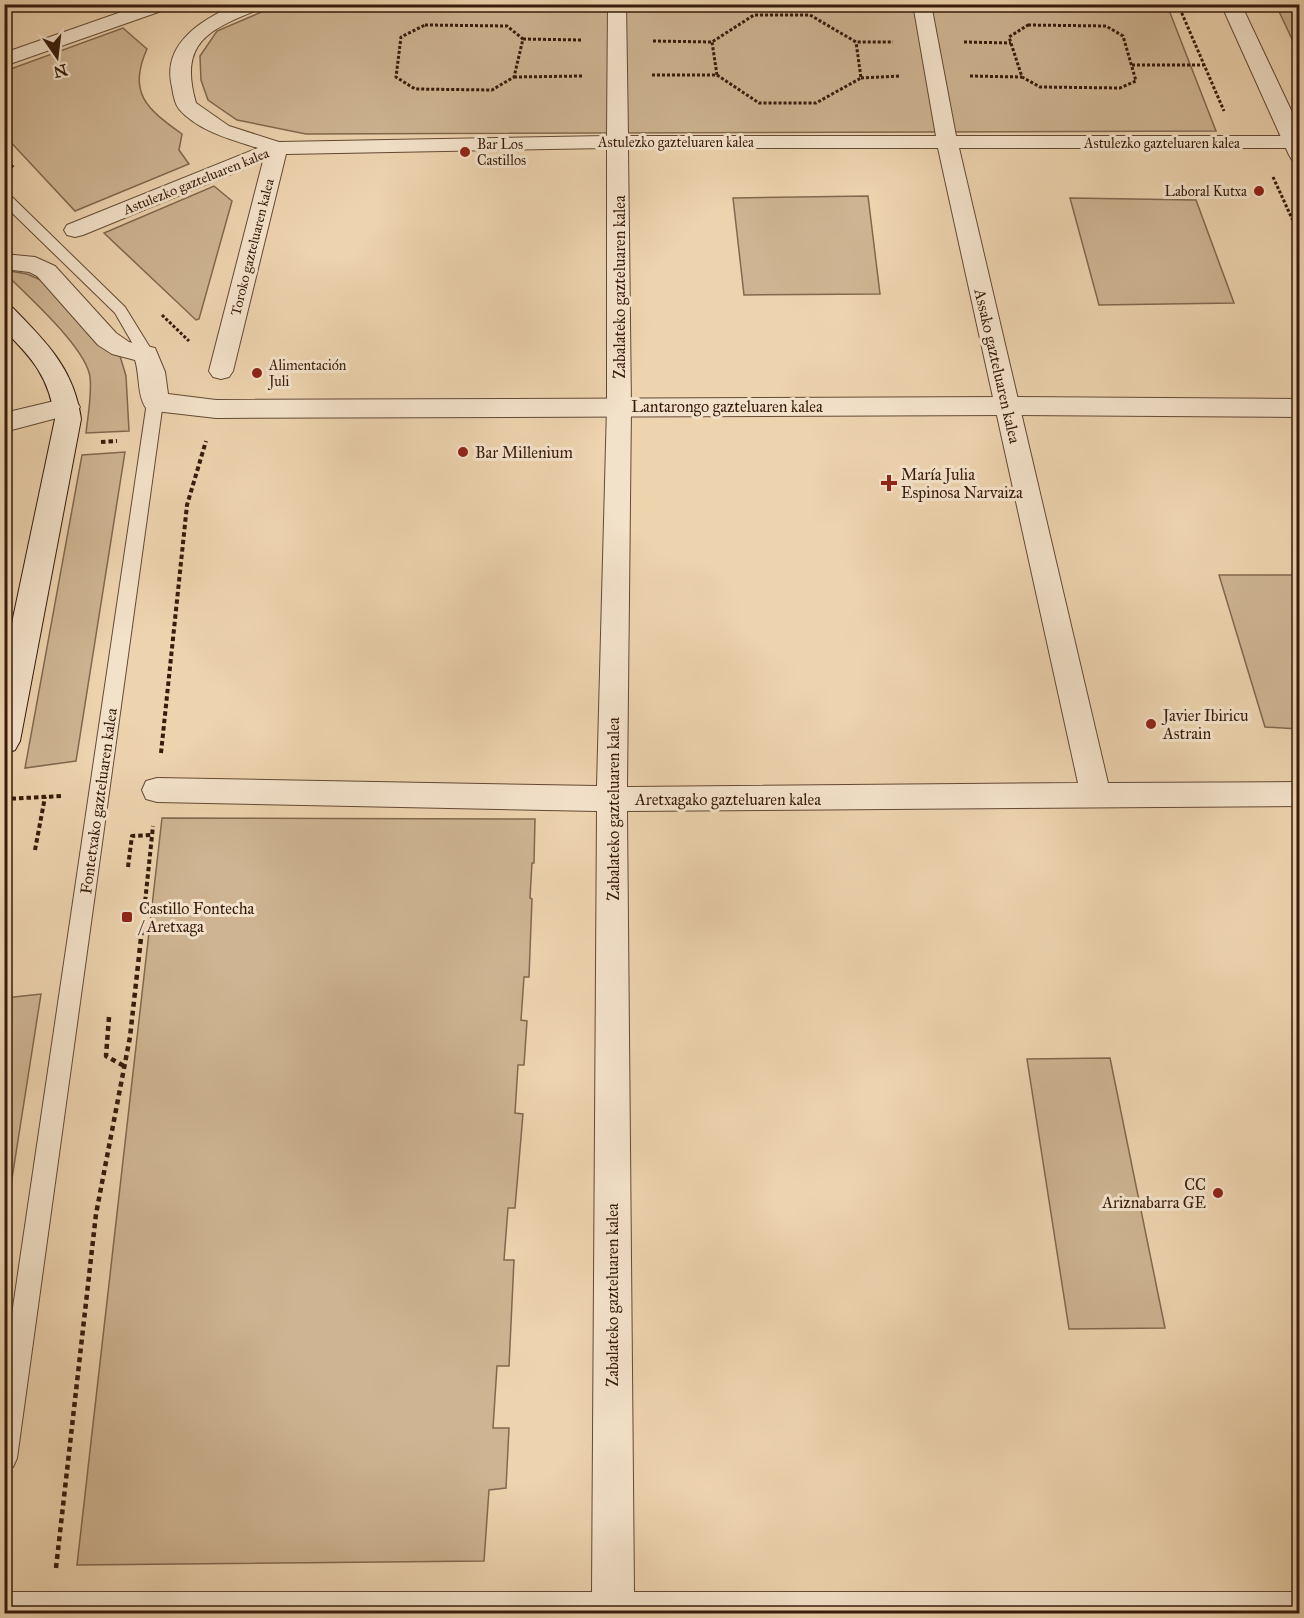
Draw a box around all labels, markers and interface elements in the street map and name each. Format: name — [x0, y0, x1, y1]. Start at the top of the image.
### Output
north arrow — [27, 27, 87, 87]
text: N — [51, 60, 69, 82]
street label: Astulezko gazteluaren kalea — [597, 134, 754, 151]
street label: Astulezko gazteluaren kalea — [1083, 135, 1240, 152]
place label: Bar Los Castillos — [477, 136, 526, 169]
street label: Astulezko gazteluaren kalea — [120, 144, 272, 219]
marker: Bar Los Castillos — [458, 145, 472, 159]
street label: Toroko gazteluaren kalea — [227, 177, 278, 317]
place label: Laboral Kutxa — [1165, 183, 1247, 200]
marker: Laboral Kutxa — [1252, 184, 1266, 198]
street label: Zabalateko gazteluaren kalea — [610, 195, 630, 379]
street label: Assako gazteluaren kalea — [969, 286, 1025, 446]
place label: Alimentación Juli — [267, 357, 347, 391]
marker: Alimentación Juli — [250, 366, 264, 380]
street label: Lantarongo gazteluaren kalea — [631, 397, 823, 417]
place label: Bar Millenium — [475, 443, 573, 462]
marker: Bar Millenium — [456, 445, 470, 459]
place label: María Julia Espinosa Narvaiza — [901, 465, 1023, 502]
marker: María Julia Espinosa Narvaiza — [882, 476, 896, 490]
place label: Javier Ibiricu Astrain — [1161, 706, 1249, 743]
street label: Fontetxako gazteluaren kalea — [76, 707, 122, 895]
street label: Zabalateko gazteluaren kalea — [604, 717, 624, 901]
marker: Javier Ibiricu Astrain — [1144, 717, 1158, 731]
street label: Aretxagako gazteluaren kalea — [634, 790, 821, 810]
place label: Castillo Fontecha / Aretxaga — [137, 899, 255, 937]
marker: Castillo Fontecha / Aretxaga — [120, 910, 134, 924]
place label: CC Ariznabarra GE — [1101, 1175, 1206, 1212]
marker: CC Ariznabarra GE — [1211, 1186, 1225, 1200]
street label: Zabalateko gazteluaren kalea — [603, 1203, 623, 1387]

